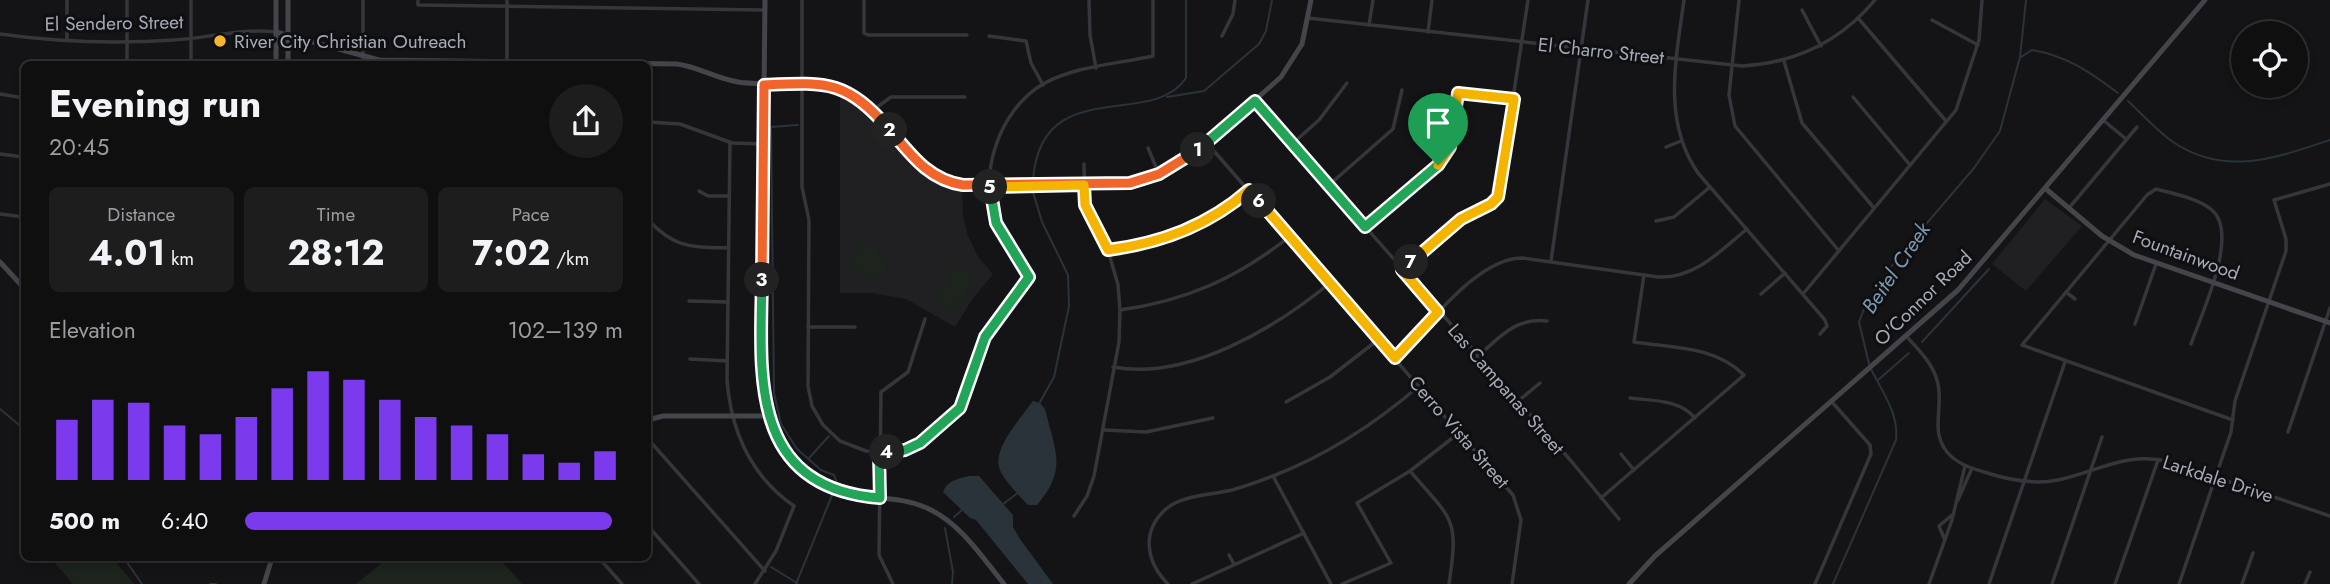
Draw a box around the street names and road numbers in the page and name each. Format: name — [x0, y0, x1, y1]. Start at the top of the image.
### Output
street label: El Sendero Street — [44, 8, 184, 38]
street label: El Charro Street — [1537, 31, 1666, 71]
street label: Fountainwood — [2129, 223, 2243, 287]
street label: O'Connor Road — [1868, 244, 1978, 352]
street label: Las Campanas Street — [1441, 318, 1571, 461]
street label: Cerro Vista Street — [1402, 370, 1516, 495]
street label: Larkdale Drive — [2159, 448, 2277, 510]

